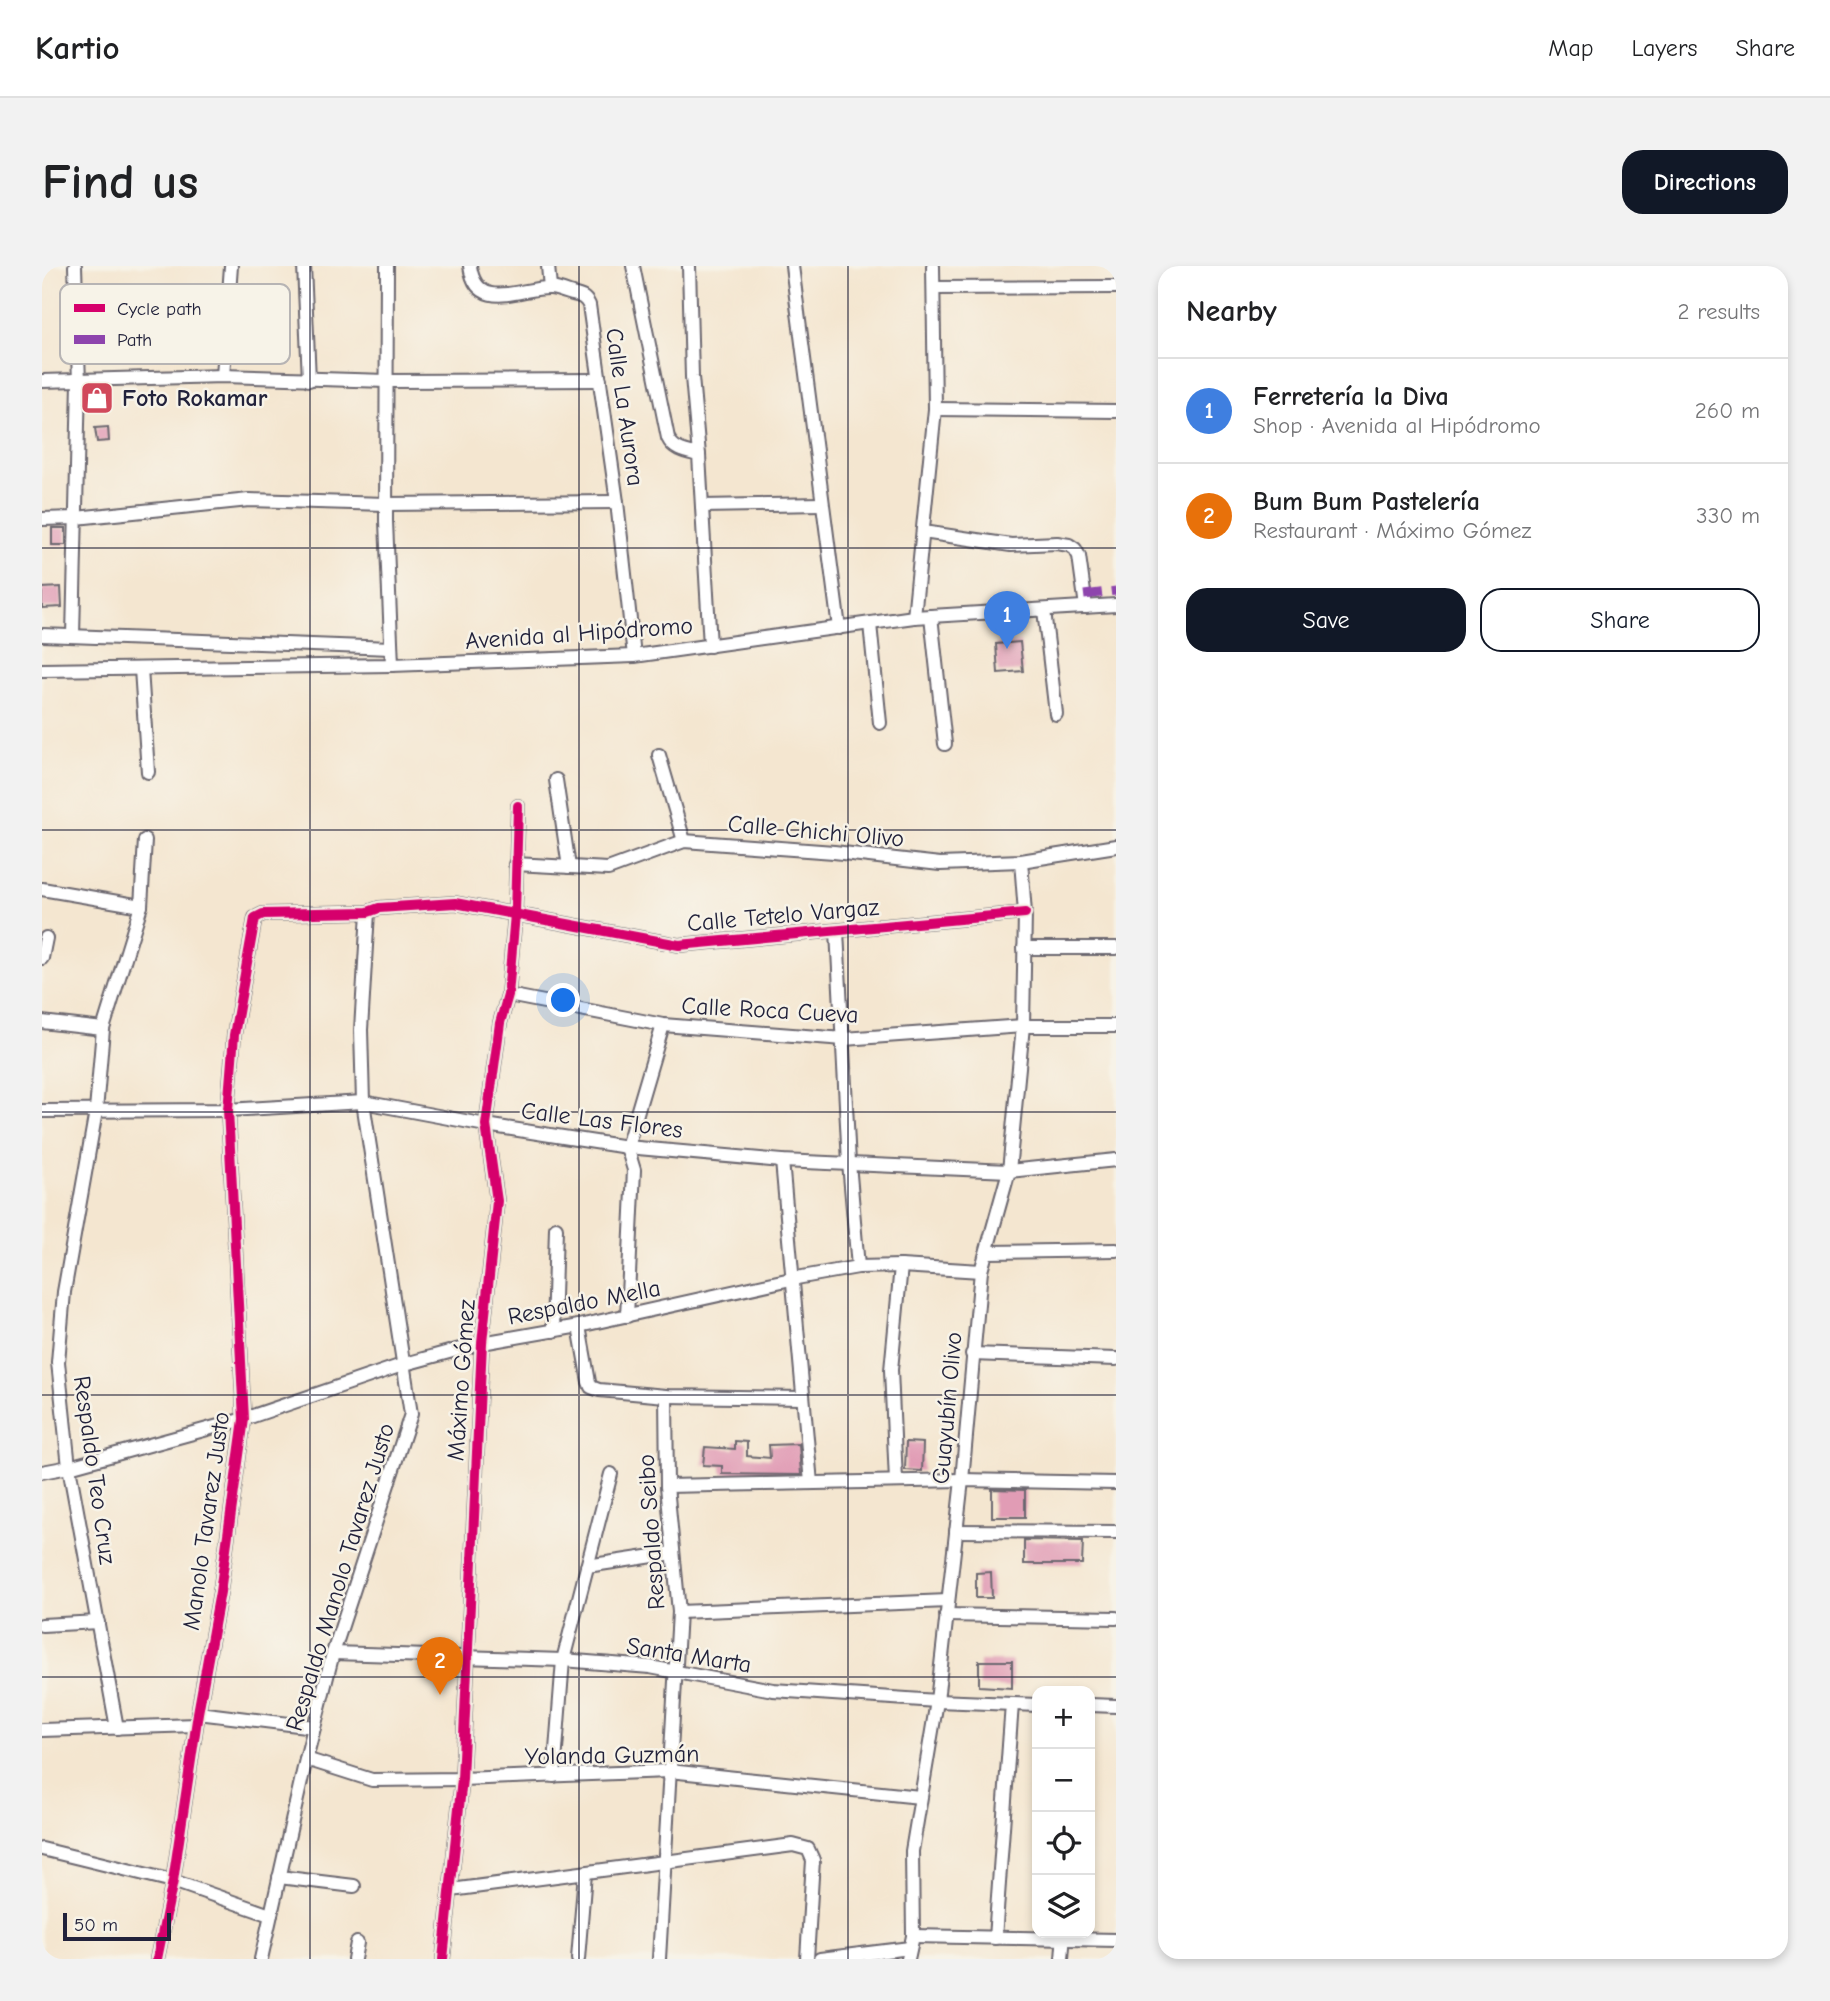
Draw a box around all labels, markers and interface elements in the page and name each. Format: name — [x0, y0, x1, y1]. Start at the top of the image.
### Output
text: Kartio — [35, 29, 120, 67]
text: Map — [1548, 34, 1594, 62]
text: Layers — [1632, 34, 1697, 62]
text: Share — [1735, 34, 1795, 62]
button: Directions — [1622, 150, 1788, 214]
text: Find us — [42, 154, 198, 210]
legend — [60, 284, 290, 364]
text: Nearby — [1186, 294, 1277, 329]
text: Cycle path — [117, 298, 202, 320]
text: 2 results — [1678, 298, 1760, 325]
street label: Calle La Aurora — [600, 326, 650, 488]
text: Path — [117, 329, 152, 351]
shop icon: Foto Rokamar — [78, 379, 116, 417]
text: Ferretería la Diva — [1253, 382, 1449, 412]
place label: Foto Rokamar — [122, 384, 268, 412]
text: 1 — [1204, 397, 1214, 424]
text: 260 m — [1695, 397, 1760, 424]
text: Shop · Avenida al Hipódromo — [1253, 412, 1541, 439]
text: Bum Bum Pastelería — [1253, 487, 1480, 517]
text: 2 — [1203, 502, 1215, 529]
text: 330 m — [1696, 502, 1760, 529]
text: Restaurant · Máximo Gómez — [1253, 517, 1532, 544]
button: Save — [1186, 588, 1466, 652]
button: Share — [1480, 588, 1760, 652]
pin: 1 — [984, 591, 1030, 649]
street label: Avenida al Hipódromo — [464, 611, 694, 655]
street label: Calle Chichi Olivo — [727, 809, 905, 853]
street label: Calle Tetelo Vargaz — [686, 893, 881, 937]
your location — [546, 983, 580, 1017]
street label: Calle Roca Cueva — [681, 991, 859, 1029]
street label: Calle Las Flores — [520, 1096, 684, 1144]
street label: Respaldo Mella — [505, 1273, 663, 1331]
street label: Máximo Gómez — [441, 1298, 481, 1462]
street label: Guayubín Olivo — [926, 1331, 968, 1485]
street label: Respaldo Teo Cruz — [68, 1374, 122, 1567]
street label: Manolo Tavarez Justo — [177, 1410, 235, 1632]
street label: Respaldo Manolo Tavarez Justo — [280, 1420, 400, 1734]
street label: Respaldo Seibo — [632, 1453, 670, 1611]
street label: Santa Marta — [625, 1631, 753, 1679]
pin: 2 — [417, 1637, 463, 1695]
map controls — [1032, 1686, 1095, 1938]
button: + — [1032, 1686, 1095, 1749]
street label: Yolanda Guzmán — [524, 1739, 700, 1771]
button: − — [1032, 1749, 1095, 1812]
button: locate — [1032, 1812, 1095, 1875]
button: layers — [1032, 1875, 1095, 1938]
scale bar — [63, 1910, 172, 1942]
text: 50 m — [74, 1914, 118, 1936]

